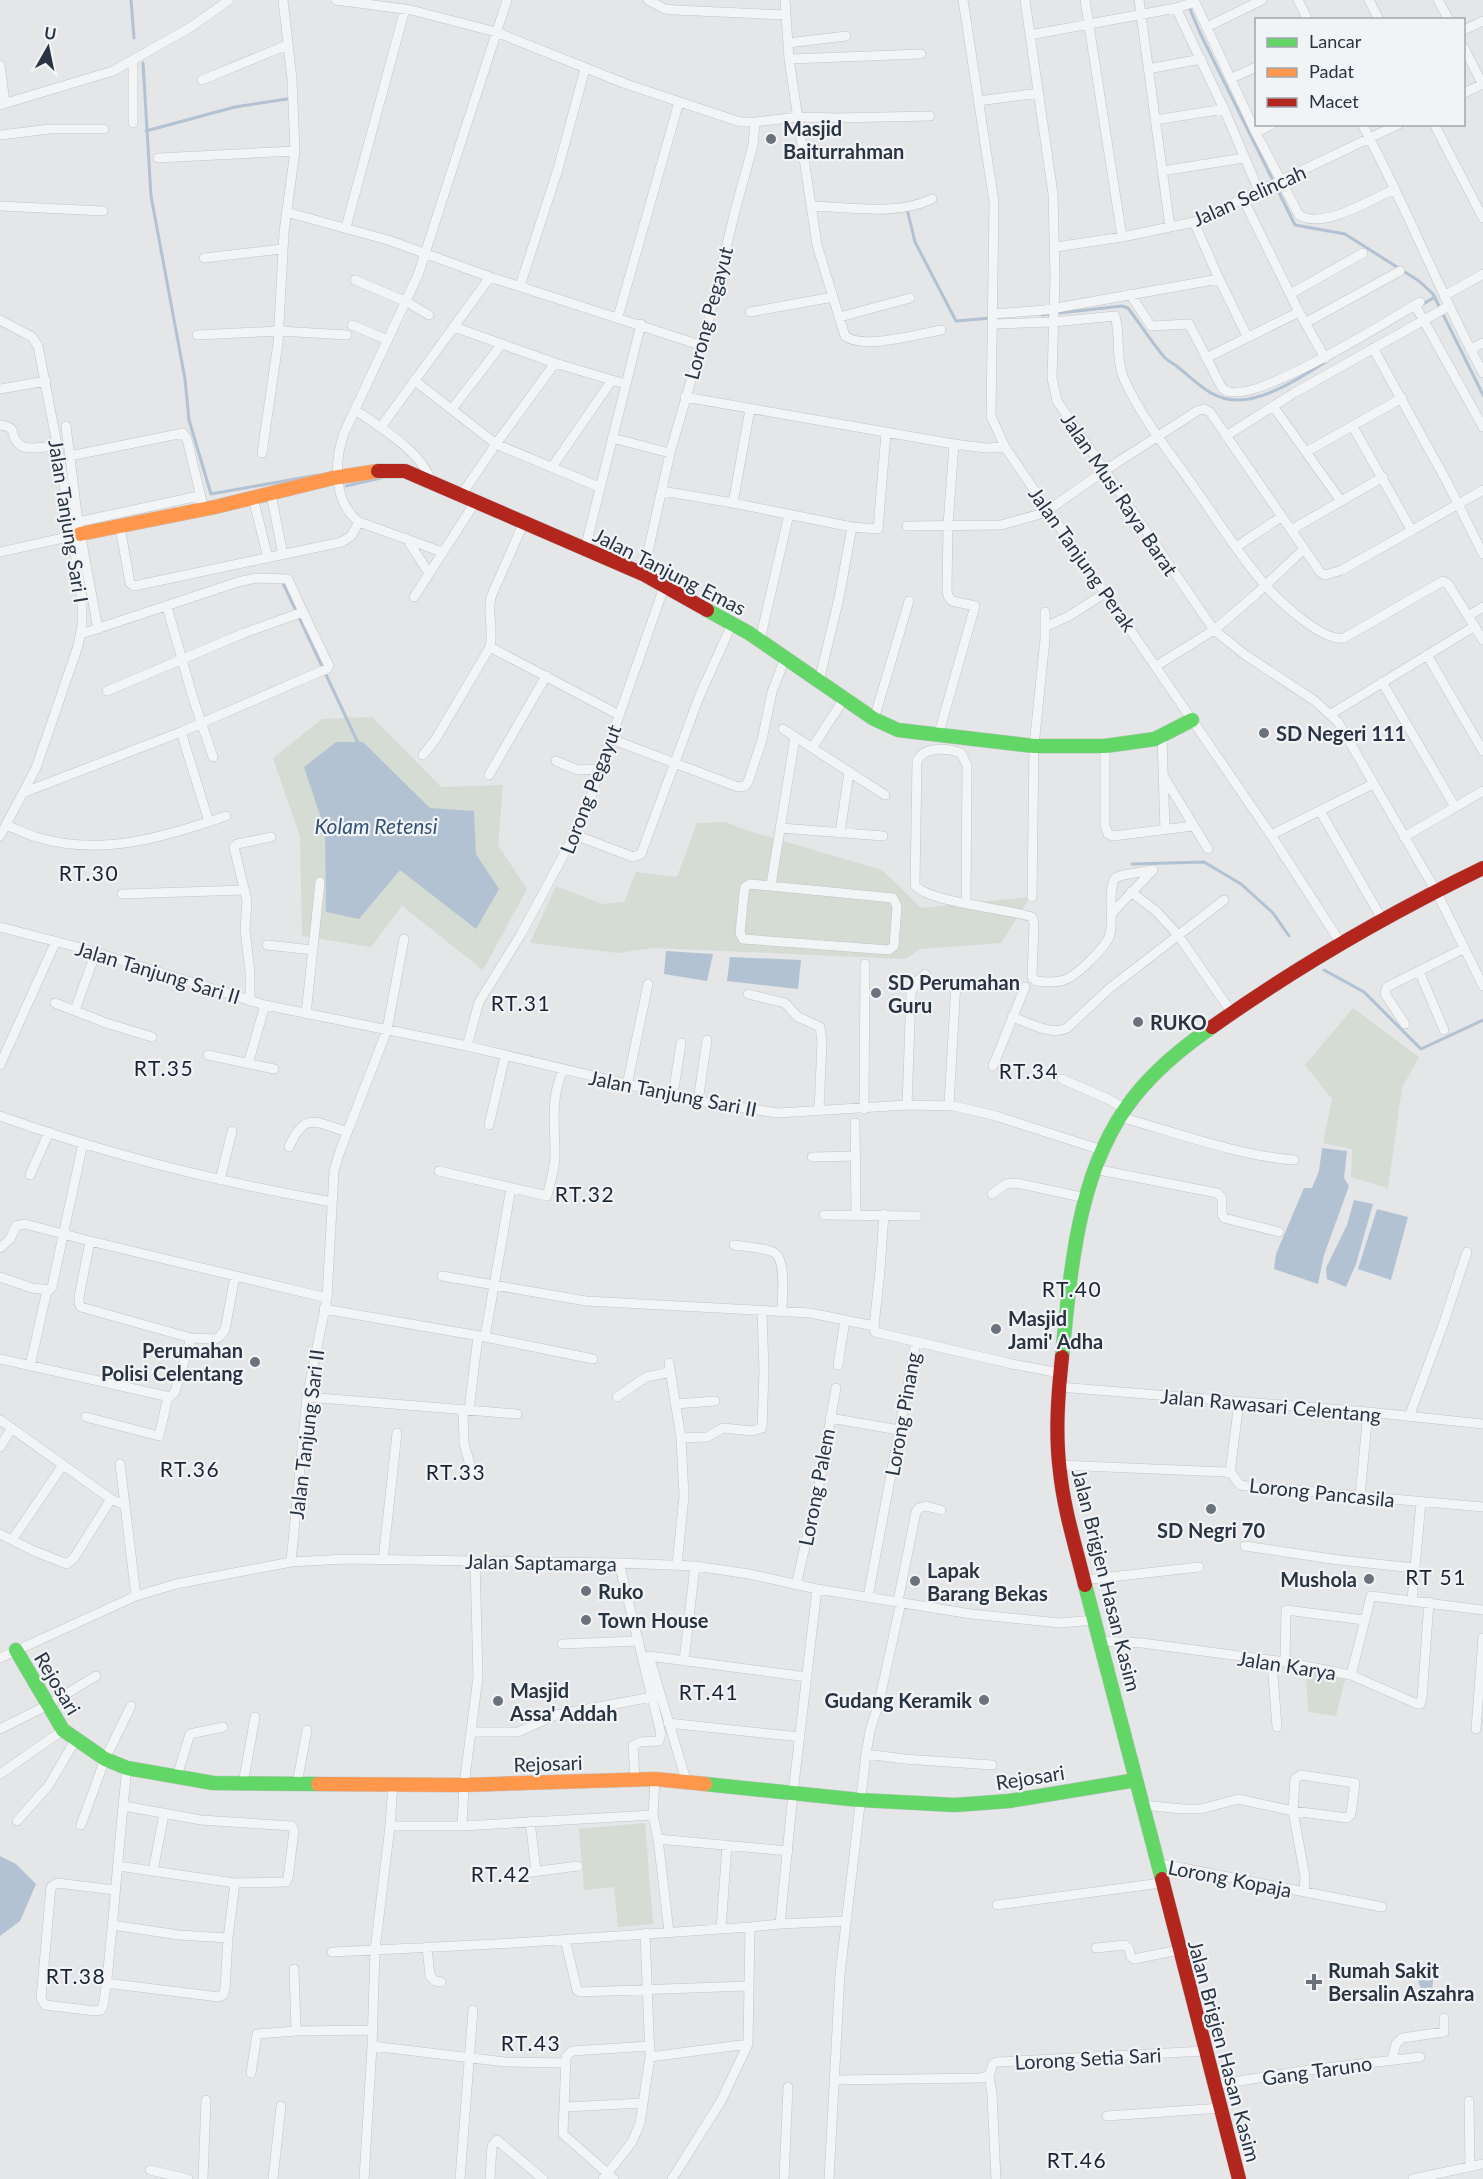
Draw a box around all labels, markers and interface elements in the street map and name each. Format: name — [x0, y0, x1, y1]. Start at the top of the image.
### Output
north arrow — [18, 18, 78, 78]
legend — [1255, 18, 1465, 126]
text: U — [43, 22, 58, 43]
text: Lancar — [1309, 30, 1362, 52]
text: Padat — [1309, 60, 1354, 82]
text: Macet — [1309, 90, 1359, 112]
place label: Masjid Baiturrahman — [783, 116, 904, 163]
marker: Masjid Baiturrahman — [764, 132, 778, 146]
street label: Jalan Selincah — [1189, 159, 1309, 231]
street label: Lorong Pegayut — [679, 244, 737, 382]
street label: Jalan Musi Raya Barat — [1057, 408, 1183, 580]
street label: Jalan Tanjung Sari I — [44, 438, 94, 604]
street label: Jalan Tanjung Perak — [1024, 482, 1142, 637]
street label: Jalan Tanjung Emas — [590, 522, 750, 620]
street label: Lorong Pegayut — [554, 721, 626, 857]
place label: SD Negeri 111 — [1276, 721, 1406, 745]
marker: SD Negeri 111 — [1257, 726, 1271, 740]
water label: Kolam Retensi — [314, 813, 438, 838]
district label: RT.30 — [59, 860, 119, 885]
street label: Jalan Tanjung Sari II — [73, 936, 243, 1008]
place label: SD Perumahan Guru — [888, 970, 1020, 1017]
marker: SD Perumahan Guru — [869, 986, 883, 1000]
district label: RT.31 — [491, 990, 551, 1015]
place label: RUKO — [1150, 1010, 1207, 1034]
marker: RUKO — [1131, 1015, 1145, 1029]
district label: RT.35 — [134, 1055, 194, 1080]
district label: RT.34 — [999, 1058, 1059, 1083]
street label: Jalan Tanjung Sari II — [587, 1065, 759, 1121]
district label: RT.32 — [555, 1181, 615, 1206]
district label: RT.40 — [1042, 1276, 1102, 1301]
place label: Masjid Jami' Adha — [1008, 1306, 1103, 1353]
marker: Masjid Jami' Adha — [989, 1322, 1003, 1336]
place label: Perumahan Polisi Celentang — [101, 1338, 243, 1385]
street label: Jalan Tanjung Sari II — [284, 1348, 328, 1520]
street label: Lorong Pinang — [879, 1350, 925, 1478]
marker: Perumahan Polisi Celentang — [248, 1355, 262, 1369]
street label: Jalan Rawasari Celentang — [1160, 1383, 1382, 1427]
street label: Lorong Palem — [793, 1426, 839, 1548]
district label: RT.36 — [160, 1456, 220, 1481]
district label: RT.33 — [426, 1459, 486, 1484]
street label: Jalan Brigjen Hasan Kasim — [1068, 1466, 1146, 1694]
street label: Lorong Pancasila — [1248, 1472, 1396, 1512]
marker: SD Negri 70 — [1204, 1502, 1218, 1516]
place label: SD Negri 70 — [1157, 1518, 1265, 1542]
street label: Jalan Saptamarga — [465, 1549, 617, 1575]
place label: Lapak Barang Bekas — [927, 1558, 1048, 1605]
district label: RT 51 — [1405, 1564, 1467, 1589]
place label: Mushola — [1280, 1567, 1357, 1591]
marker: Mushola — [1362, 1572, 1376, 1586]
marker: Lapak Barang Bekas — [908, 1574, 922, 1588]
place label: Ruko — [598, 1579, 643, 1603]
marker: Ruko — [579, 1584, 593, 1598]
place label: Town House — [598, 1608, 709, 1632]
marker: Town House — [579, 1613, 593, 1627]
street label: Jalan Karya — [1236, 1645, 1338, 1685]
street label: Rejosari — [30, 1647, 86, 1719]
place label: Masjid Assa' Addah — [509, 1678, 618, 1725]
district label: RT.41 — [679, 1679, 739, 1704]
place label: Gudang Keramik — [825, 1688, 972, 1712]
marker: Gudang Keramik — [977, 1693, 991, 1707]
marker: Masjid Assa' Addah — [491, 1694, 505, 1708]
street label: Rejosari — [513, 1750, 583, 1776]
street label: Rejosari — [994, 1760, 1066, 1794]
street label: Lorong Kopaja — [1166, 1854, 1294, 1902]
district label: RT.42 — [471, 1861, 531, 1886]
street label: Jalan Brigjen Hasan Kasim — [1184, 1937, 1266, 2165]
place label: Rumah Sakit Bersalin Aszahra — [1328, 1958, 1474, 2005]
district label: RT.38 — [46, 1963, 106, 1988]
marker: Rumah Sakit Bersalin Aszahra — [1305, 1973, 1323, 1991]
district label: RT.43 — [501, 2030, 561, 2055]
street label: Lorong Setia Sari — [1014, 2042, 1162, 2074]
street label: Gang Taruno — [1260, 2050, 1374, 2090]
district label: RT.46 — [1047, 2147, 1107, 2172]

